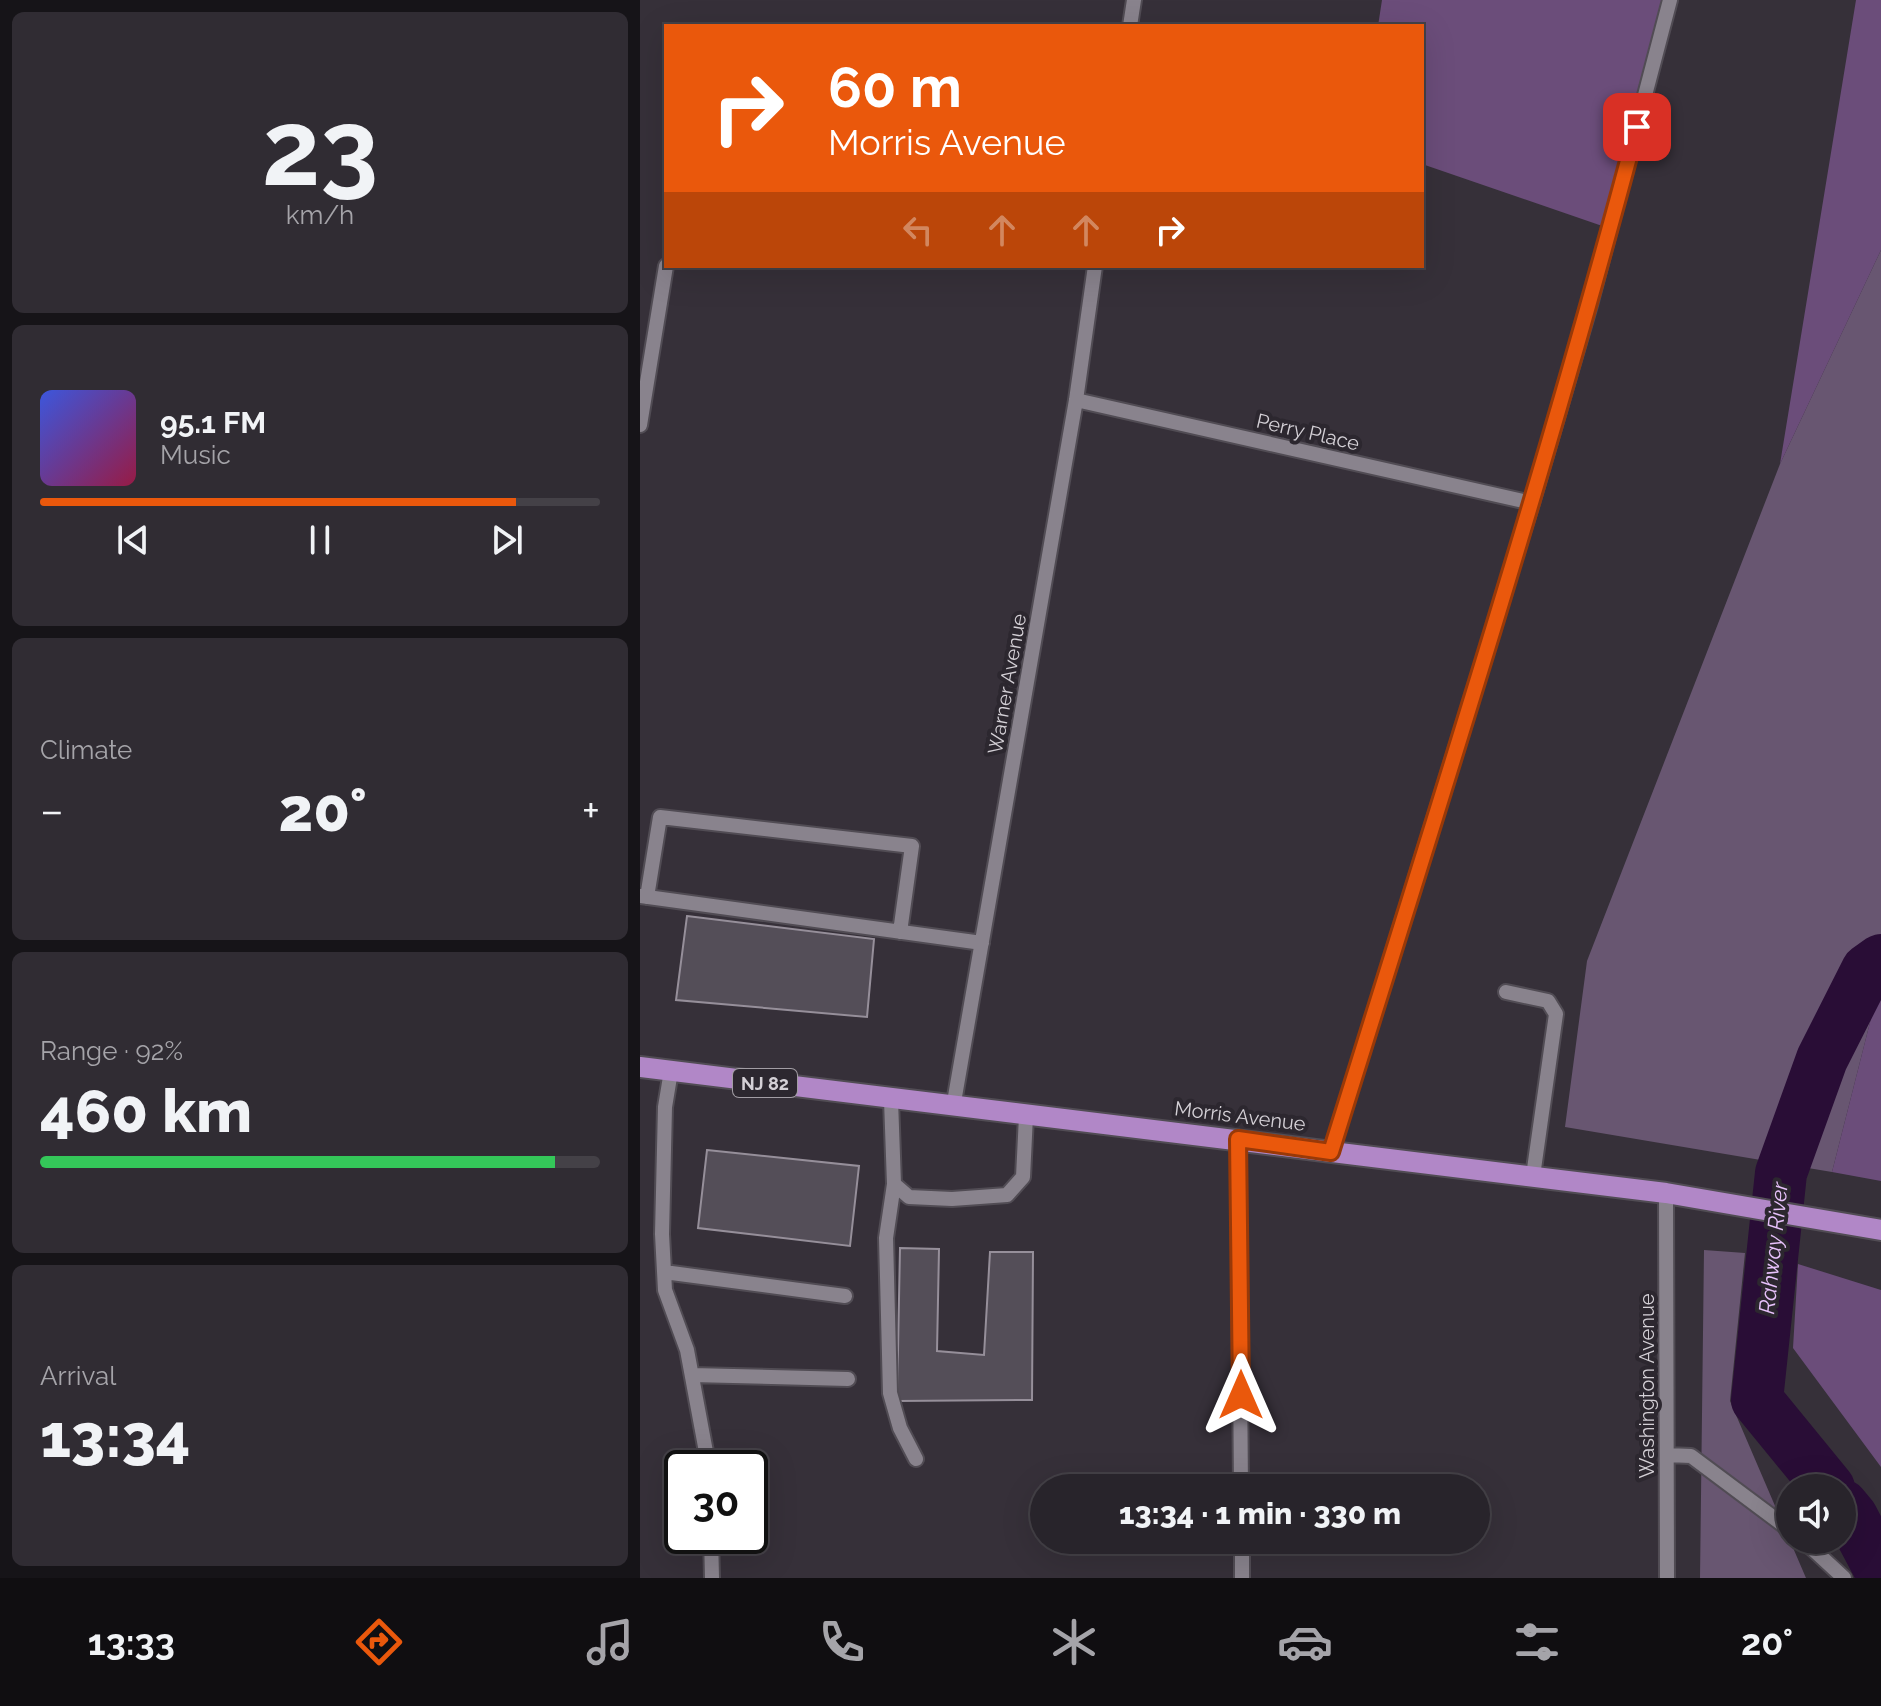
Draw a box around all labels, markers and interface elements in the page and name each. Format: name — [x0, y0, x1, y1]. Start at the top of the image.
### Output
text: 60 m — [828, 54, 962, 120]
icon: right — [696, 56, 800, 160]
text: 23 — [262, 87, 378, 209]
pin — [1603, 93, 1671, 161]
icon: arrive — [1615, 105, 1659, 149]
text: Morris Avenue — [828, 121, 1066, 163]
text: km/h — [286, 200, 354, 230]
icon: left — [896, 208, 940, 252]
icon: ahead — [980, 208, 1024, 252]
icon: ahead — [1064, 208, 1108, 252]
icon: right — [1148, 208, 1192, 252]
text: 95.1 FM — [160, 405, 266, 440]
street label: Perry Place — [1254, 409, 1362, 456]
text: Music — [160, 440, 231, 470]
icon: previous — [111, 518, 155, 562]
icon: pause — [298, 518, 342, 562]
icon: next — [485, 518, 529, 562]
street label: Warner Avenue — [983, 612, 1031, 756]
text: Climate — [40, 735, 132, 765]
text: 20° — [279, 775, 367, 845]
text: − — [40, 785, 64, 836]
text: + — [582, 785, 600, 836]
text: Range · 92% — [40, 1036, 183, 1066]
road number: NJ 82 — [733, 1069, 797, 1097]
text: 460 km — [40, 1076, 252, 1146]
street label: Morris Avenue — [1173, 1096, 1307, 1136]
water label: Rahway River — [1753, 1179, 1793, 1315]
street label: Washington Avenue — [1635, 1293, 1659, 1479]
position arrow — [1199, 1353, 1283, 1437]
text: Arrival — [40, 1361, 116, 1391]
text: 13:34 — [40, 1401, 190, 1471]
speed limit sign: 30 — [664, 1450, 768, 1554]
map controls — [1776, 1474, 1856, 1554]
button: sound — [1776, 1474, 1856, 1554]
text: 13:34 · 1 min · 330 m — [1119, 1496, 1401, 1531]
icon: directions — [351, 1614, 407, 1670]
icon: music — [582, 1614, 638, 1670]
icon: phone — [814, 1614, 870, 1670]
icon: climate — [1046, 1614, 1102, 1670]
icon: car — [1277, 1614, 1333, 1670]
icon: filters — [1509, 1614, 1565, 1670]
text: 13:33 — [88, 1621, 175, 1663]
text: 20° — [1741, 1621, 1793, 1663]

